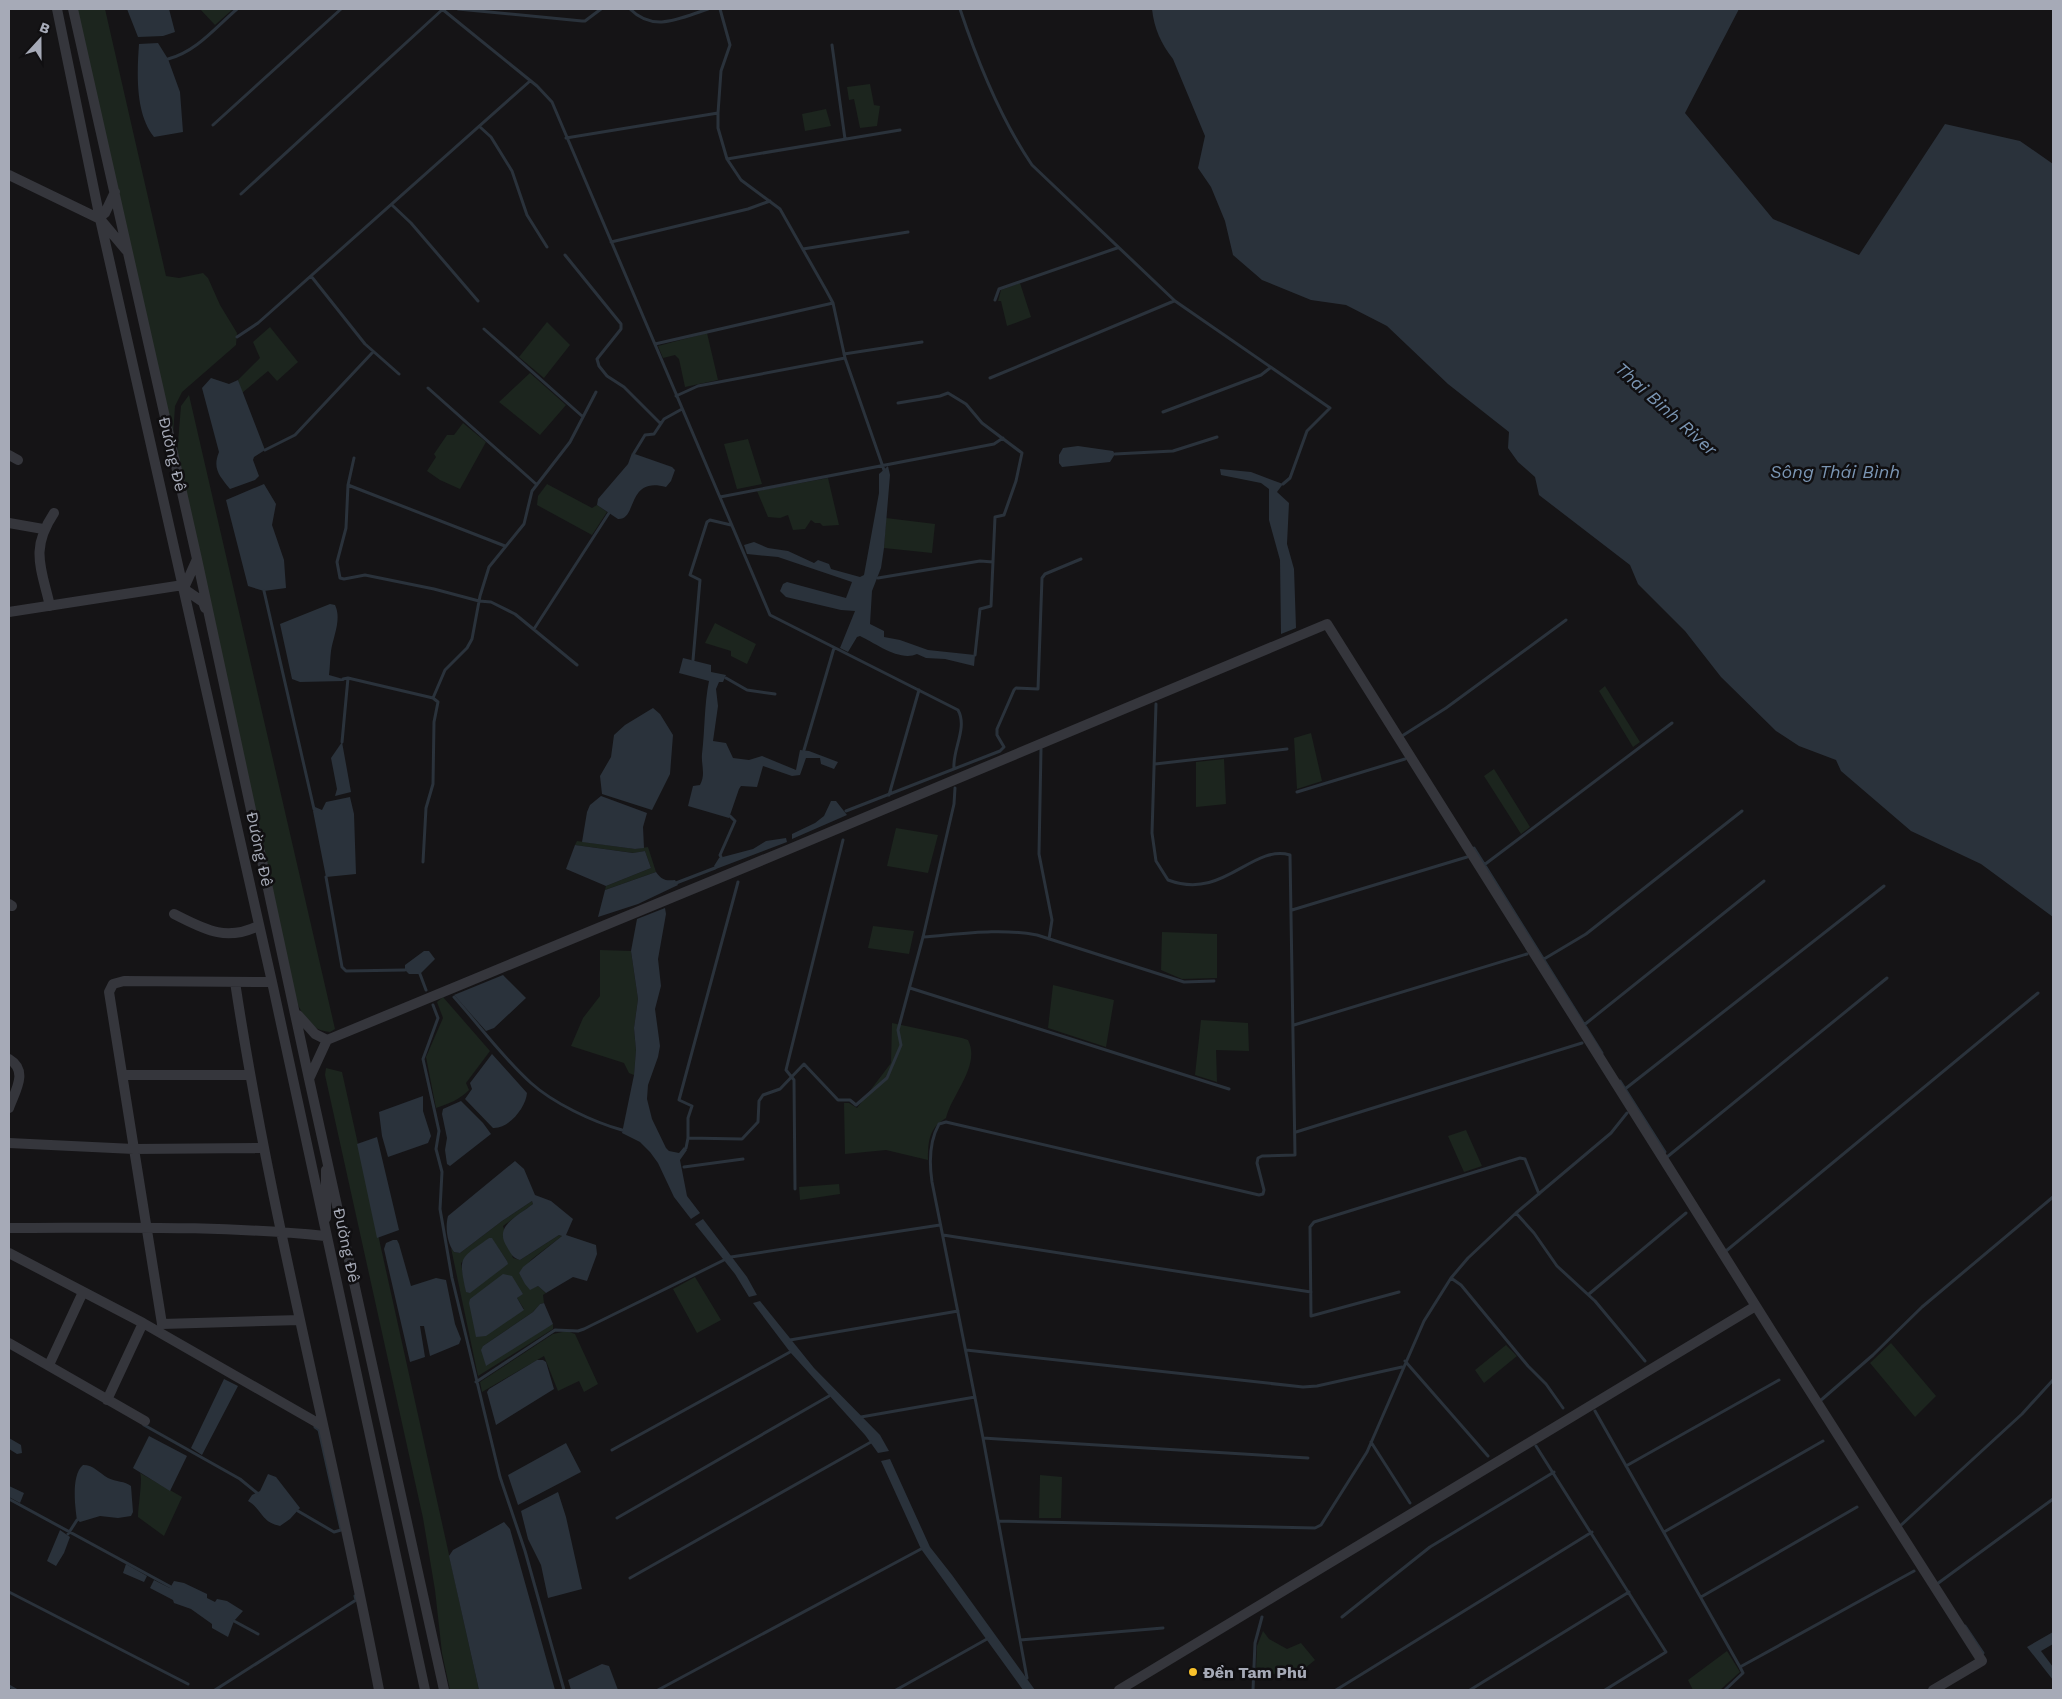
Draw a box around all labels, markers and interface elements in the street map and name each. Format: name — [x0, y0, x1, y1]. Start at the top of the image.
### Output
north arrow — [15, 15, 65, 65]
text: B — [37, 19, 52, 37]
water label: Thai Binh River — [1611, 358, 1722, 460]
street label: Đường Đê — [155, 415, 190, 493]
water label: Sông Thái Bình — [1770, 461, 1900, 482]
street label: Đường Đê — [242, 810, 277, 888]
street label: Đường Đê — [329, 1206, 364, 1284]
place label: Đền Tam Phủ — [1203, 1663, 1307, 1682]
marker: Đền Tam Phủ — [1187, 1666, 1199, 1678]

